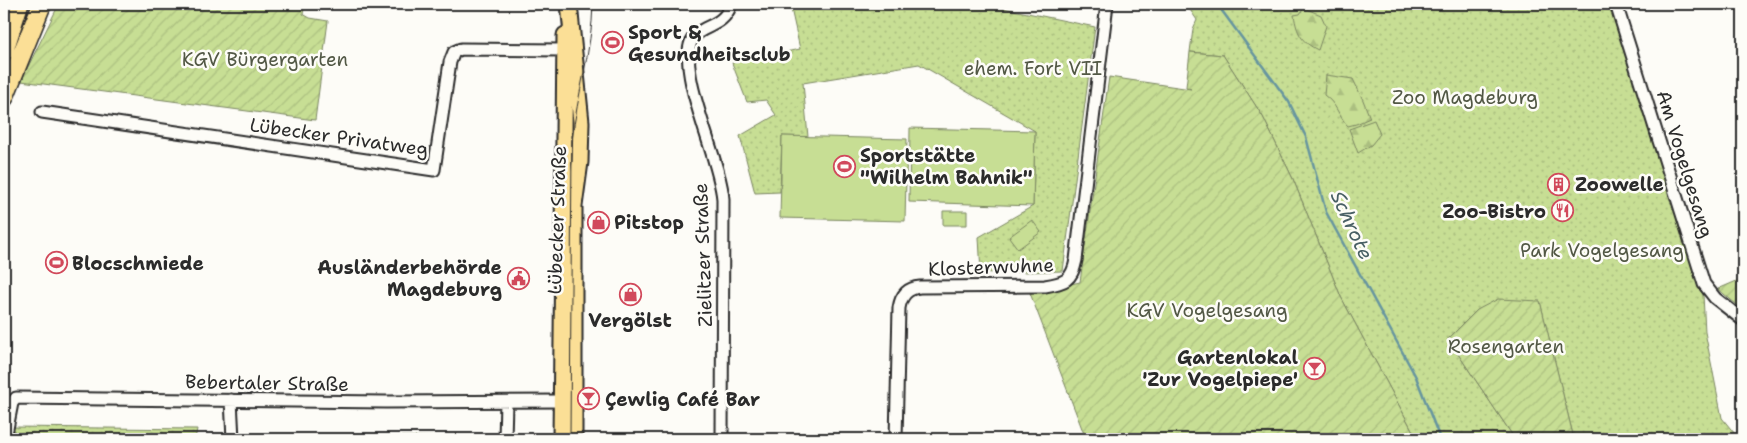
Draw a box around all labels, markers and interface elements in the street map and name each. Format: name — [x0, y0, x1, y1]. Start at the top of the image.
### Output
place label: Sport & Gesundheitsclub — [628, 20, 791, 67]
sports icon: Sport & Gesundheitsclub — [600, 31, 624, 55]
park label: KGV Bürgergarten — [182, 47, 348, 72]
park label: ehem. Fort VII — [964, 56, 1102, 81]
park label: Zoo Magdeburg — [1392, 85, 1538, 110]
street label: Am Vogelgesang — [1651, 87, 1719, 241]
street label: Lübecker Privatweg — [248, 112, 430, 162]
place label: Sportstätte "Wilhelm Bahnik" — [860, 143, 1033, 190]
street label: Lübecker Straße — [542, 145, 572, 295]
sports icon: Sportstätte "Wilhelm Bahnik" — [832, 154, 856, 178]
building icon: Zoowelle — [1547, 172, 1571, 196]
place label: Zoowelle — [1575, 172, 1664, 197]
street label: Zielitzer Straße — [688, 183, 718, 327]
water label: Schrote — [1325, 186, 1379, 264]
place label: Zoo-Bistro — [1442, 199, 1546, 224]
restaurant icon: Zoo-Bistro — [1550, 199, 1574, 223]
shop icon: Pitstop — [586, 210, 610, 234]
place label: Pitstop — [614, 210, 684, 235]
park label: Park Vogelgesang — [1520, 238, 1684, 263]
sports icon: Blocschmiede — [44, 251, 68, 275]
place label: Blocschmiede — [72, 251, 204, 276]
street label: Klosterwuhne — [928, 252, 1054, 282]
place label: Ausländerbehörde Magdeburg — [317, 255, 502, 302]
public building icon: Ausländerbehörde Magdeburg — [506, 266, 530, 290]
shop icon: Vergölst — [618, 282, 642, 306]
park label: KGV Vogelgesang — [1126, 298, 1288, 323]
place label: Vergölst — [588, 308, 672, 333]
park label: Rosengarten — [1448, 334, 1564, 359]
place label: Gartenlokal 'Zur Vogelpiepe' — [1142, 345, 1298, 392]
bar icon: Gartenlokal 'Zur Vogelpiepe' — [1302, 356, 1326, 380]
street label: Bebertaler Straße — [185, 369, 349, 397]
bar icon: Çewlig Café Bar — [577, 387, 601, 411]
place label: Çewlig Café Bar — [605, 387, 760, 412]

